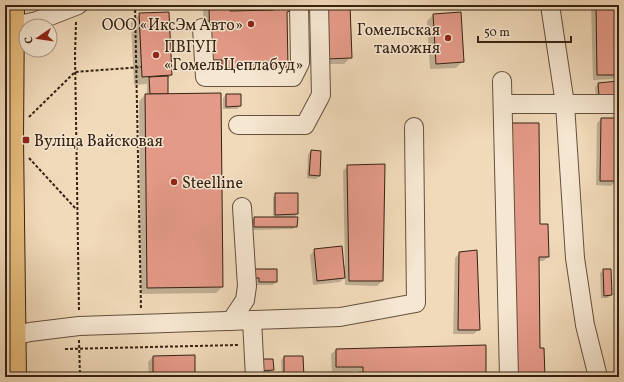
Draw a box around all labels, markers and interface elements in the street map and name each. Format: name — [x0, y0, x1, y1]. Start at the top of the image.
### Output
place label: ООО «ИксЭм Авто» — [102, 15, 243, 37]
north arrow — [18, 18, 58, 58]
scale bar — [478, 18, 571, 44]
marker: ООО «ИксЭм Авто» — [246, 19, 256, 29]
place label: Гомельская таможня — [357, 20, 440, 60]
text: 50 m — [484, 25, 510, 41]
marker: Гомельская таможня — [443, 33, 453, 43]
text: С — [22, 35, 38, 45]
place label: ПВГУП «ГомельЦеплабуд» — [164, 37, 303, 77]
marker: ПВГУП «ГомельЦеплабуд» — [151, 50, 161, 60]
place label: Вуліца Вайсковая — [34, 131, 163, 153]
marker: Вуліца Вайсковая — [21, 135, 31, 145]
place label: Steelline — [182, 173, 243, 195]
marker: Steelline — [169, 177, 179, 187]

